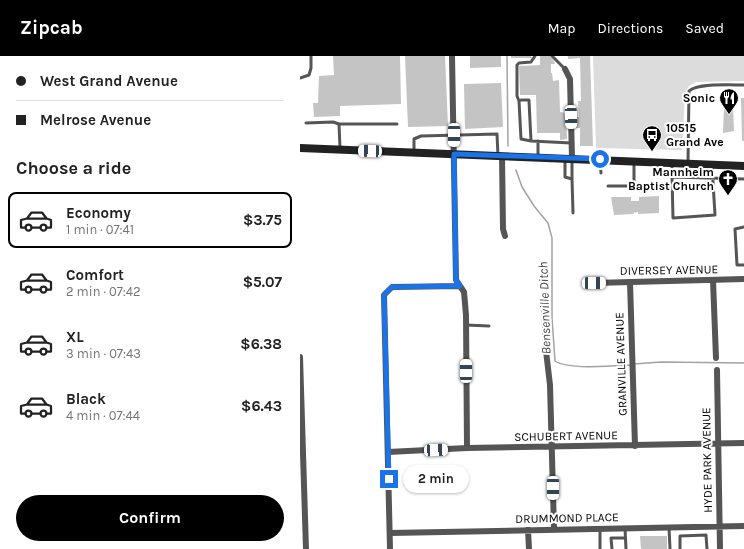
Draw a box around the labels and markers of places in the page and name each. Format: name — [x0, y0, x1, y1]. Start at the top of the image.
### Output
restaurant icon: Sonic — [718, 87, 740, 115]
place label: Sonic — [683, 91, 715, 105]
place label: 10515 Grand Ave — [666, 121, 724, 149]
bus stop icon: 10515 Grand Ave — [641, 124, 663, 152]
place label: Mannheim Baptist Church — [628, 165, 714, 193]
church icon: Mannheim Baptist Church — [717, 168, 739, 196]

